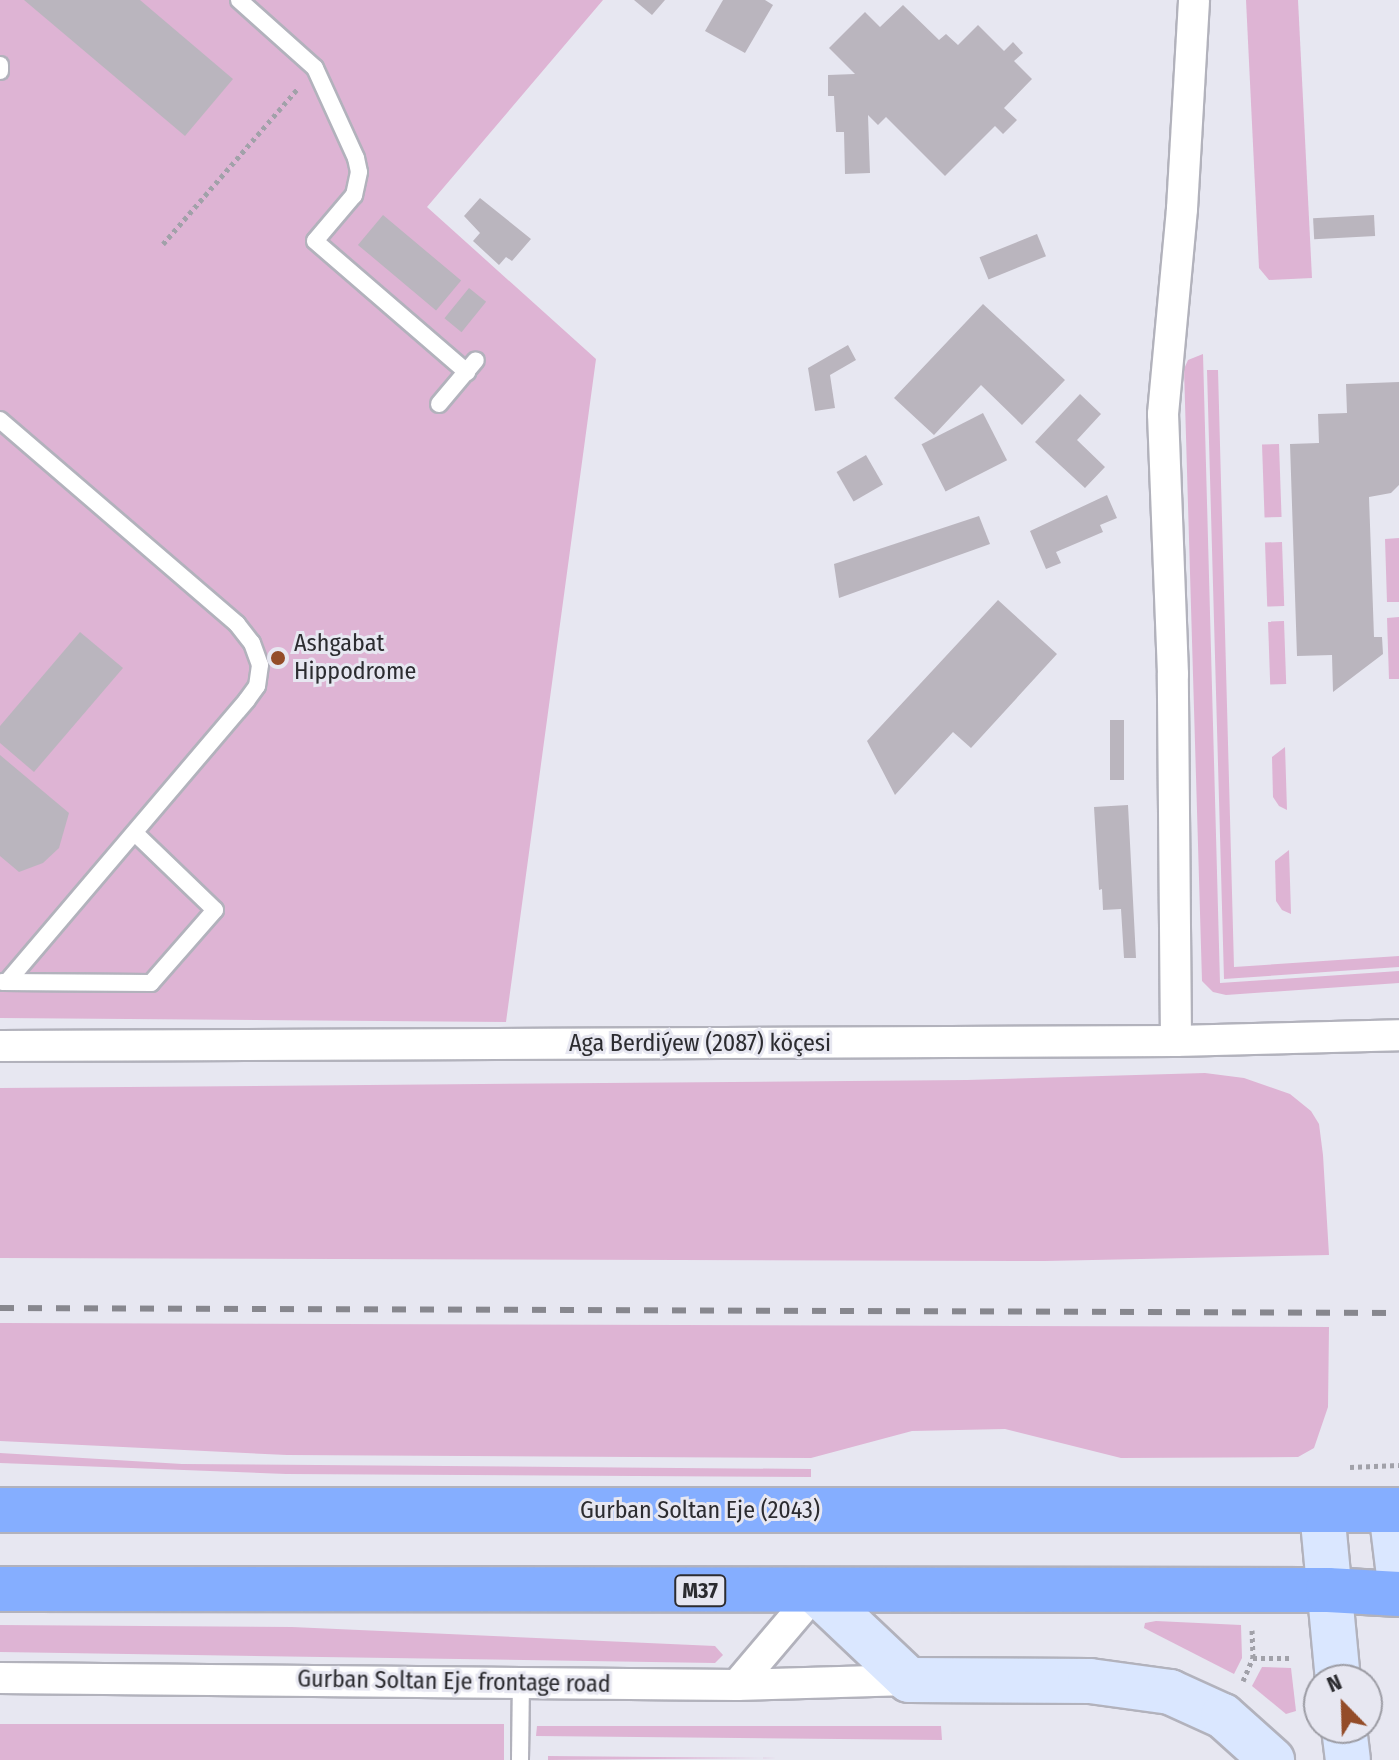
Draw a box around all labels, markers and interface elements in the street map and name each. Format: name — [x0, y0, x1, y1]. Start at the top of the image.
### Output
place label: Ashgabat Hippodrome — [294, 630, 416, 686]
marker: Ashgabat Hippodrome — [269, 649, 287, 667]
street label: Aga Berdiýew (2087) köçesi — [569, 1030, 831, 1058]
street label: Gurban Soltan Eje (2043) — [580, 1497, 820, 1525]
road number: M37 — [674, 1573, 726, 1609]
north arrow — [1303, 1664, 1383, 1744]
street label: Gurban Soltan Eje frontage road — [297, 1665, 611, 1699]
text: N — [1323, 1668, 1346, 1698]

